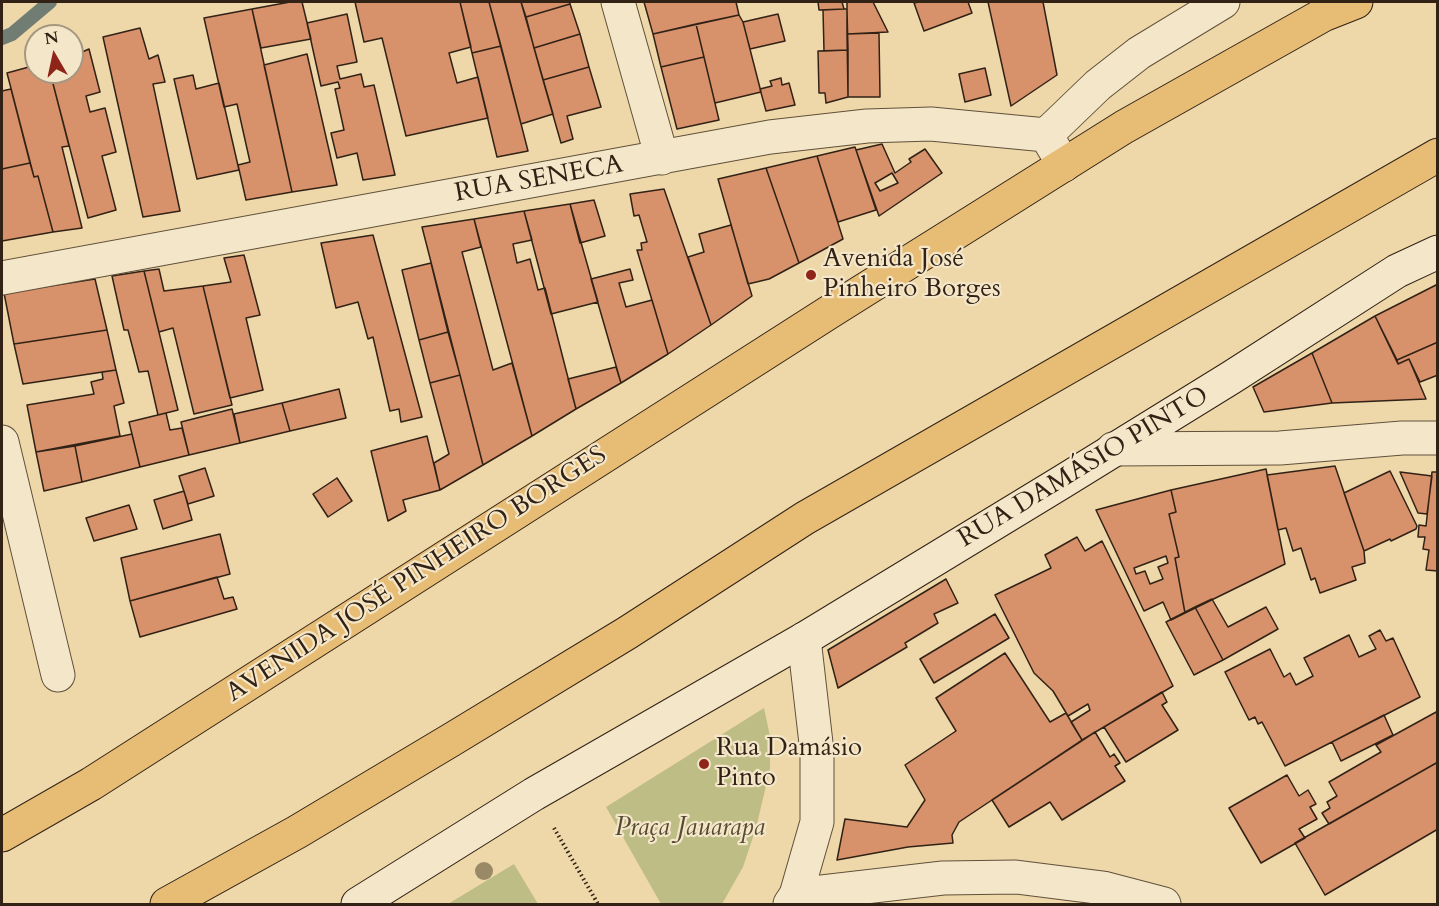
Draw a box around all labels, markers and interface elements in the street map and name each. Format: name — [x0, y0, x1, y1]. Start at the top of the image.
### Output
north arrow — [24, 24, 84, 84]
text: N — [43, 26, 60, 50]
street label: RUA SENECA — [452, 150, 626, 210]
place label: Avenida José Pinheiro Borges — [823, 244, 1001, 306]
marker: Avenida José Pinheiro Borges — [804, 268, 818, 282]
street label: RUA DAMÁSIO PINTO — [953, 381, 1215, 555]
street label: AVENIDA JOSÉ PINHEIRO BORGES — [221, 440, 613, 710]
place label: Rua Damásio Pinto — [716, 733, 862, 794]
marker: Rua Damásio Pinto — [697, 757, 711, 771]
park label: Praça Jauarapa — [615, 813, 765, 845]

